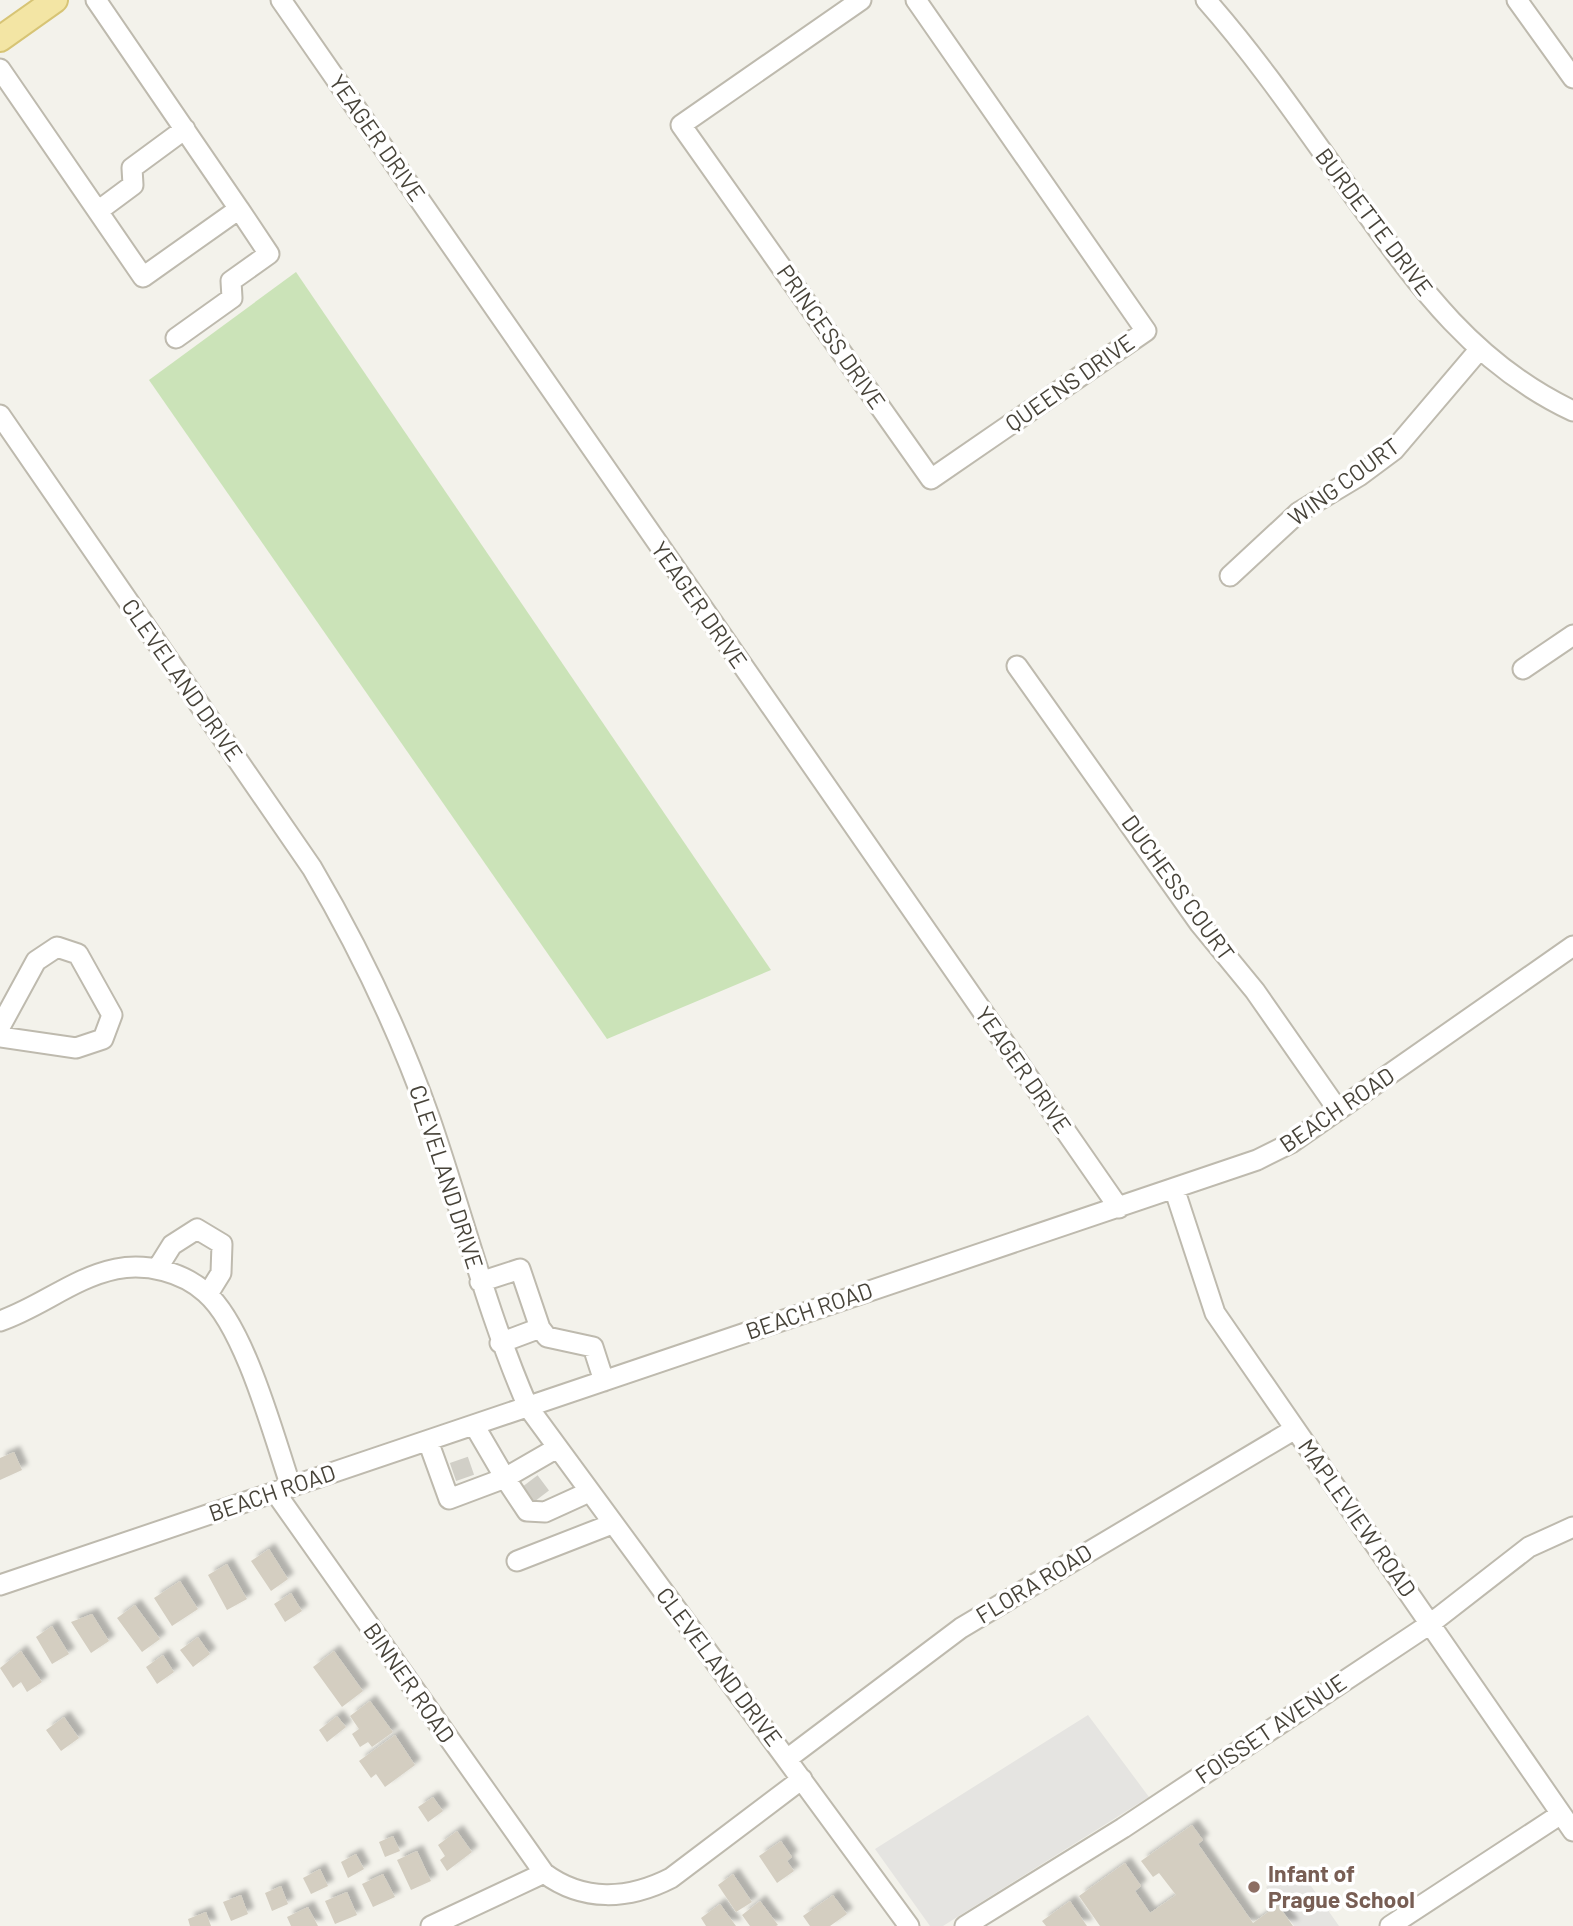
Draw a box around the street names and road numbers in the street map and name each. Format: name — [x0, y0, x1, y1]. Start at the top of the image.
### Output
street label: YEAGER DRIVE — [324, 69, 432, 206]
street label: BURDETTE DRIVE — [1310, 142, 1439, 301]
street label: PRINCESS DRIVE — [772, 259, 892, 414]
street label: QUEENS DRIVE — [1000, 327, 1139, 437]
street label: WING COURT — [1282, 431, 1405, 531]
street label: YEAGER DRIVE — [646, 536, 754, 673]
street label: CLEVELAND DRIVE — [116, 593, 249, 766]
street label: DUCHESS COURT — [1116, 809, 1241, 966]
street label: YEAGER DRIVE — [970, 1001, 1078, 1138]
street label: BEACH ROAD — [1274, 1061, 1399, 1158]
street label: CLEVELAND DRIVE — [404, 1081, 490, 1272]
street label: BEACH ROAD — [742, 1275, 876, 1345]
street label: MAPLEVIEW ROAD — [1293, 1433, 1423, 1602]
street label: BEACH ROAD — [205, 1457, 339, 1527]
street label: FLORA ROAD — [970, 1538, 1097, 1629]
street label: CLEVELAND DRIVE — [651, 1581, 789, 1751]
street label: BINNER ROAD — [358, 1617, 461, 1748]
street label: FOISSET AVENUE — [1190, 1667, 1351, 1789]

